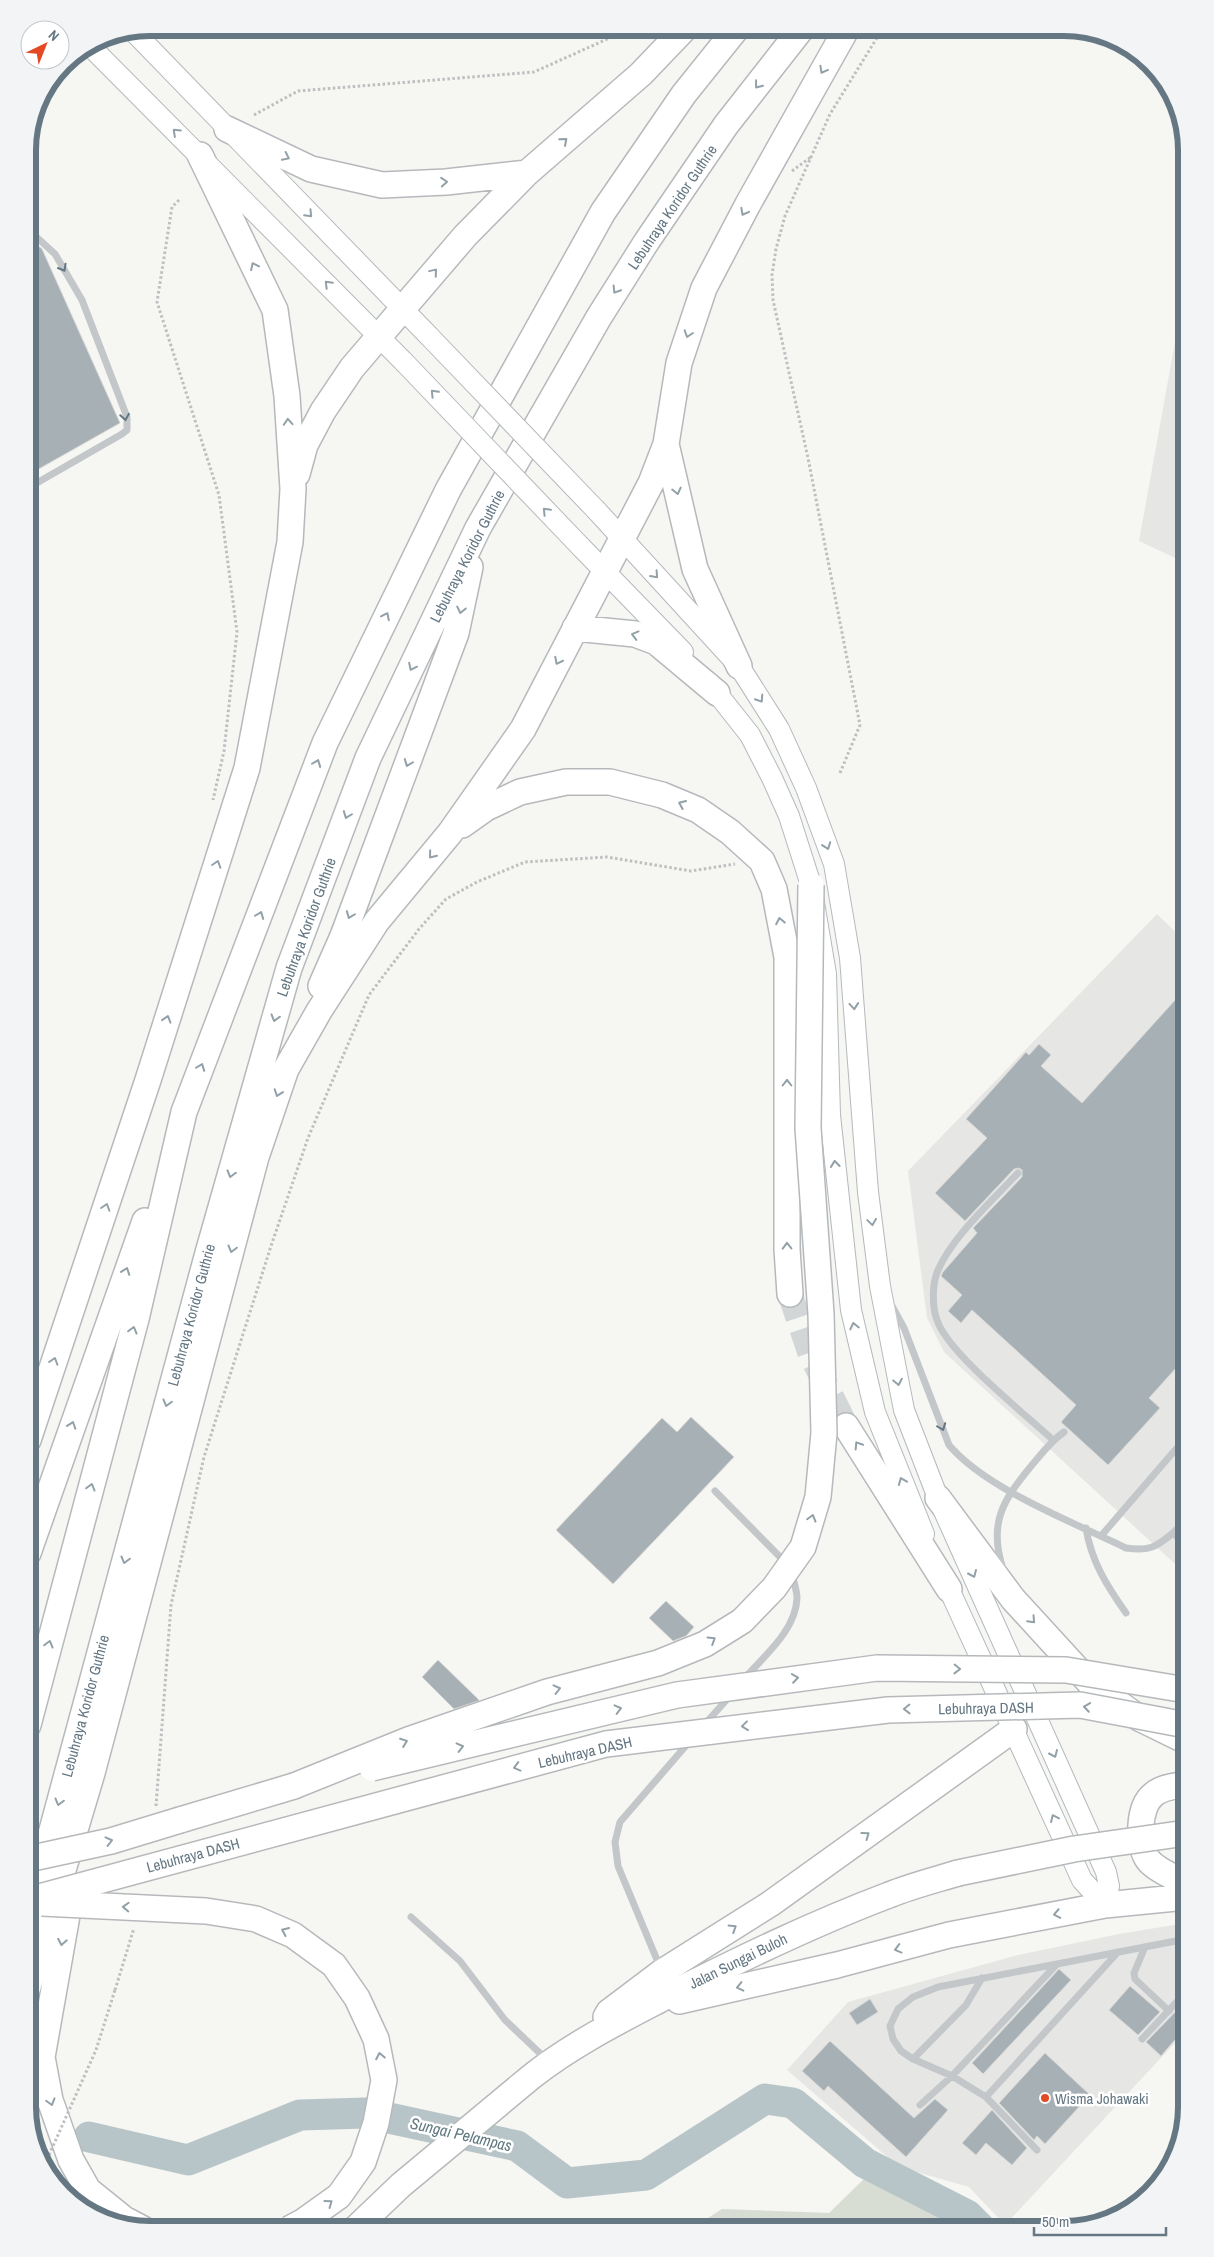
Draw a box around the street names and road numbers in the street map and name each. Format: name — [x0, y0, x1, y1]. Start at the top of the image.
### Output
street label: Lebuhraya Koridor Guthrie — [622, 140, 722, 274]
street label: Lebuhraya Koridor Guthrie — [424, 486, 510, 626]
street label: Lebuhraya Koridor Guthrie — [271, 855, 341, 999]
street label: Lebuhraya Koridor Guthrie — [162, 1241, 220, 1388]
street label: Lebuhraya Koridor Guthrie — [56, 1632, 114, 1779]
street label: Lebuhraya DASH — [938, 1697, 1034, 1719]
street label: Lebuhraya DASH — [536, 1731, 634, 1773]
street label: Lebuhraya DASH — [144, 1832, 242, 1878]
street label: Jalan Sungai Buloh — [685, 1928, 791, 1994]

